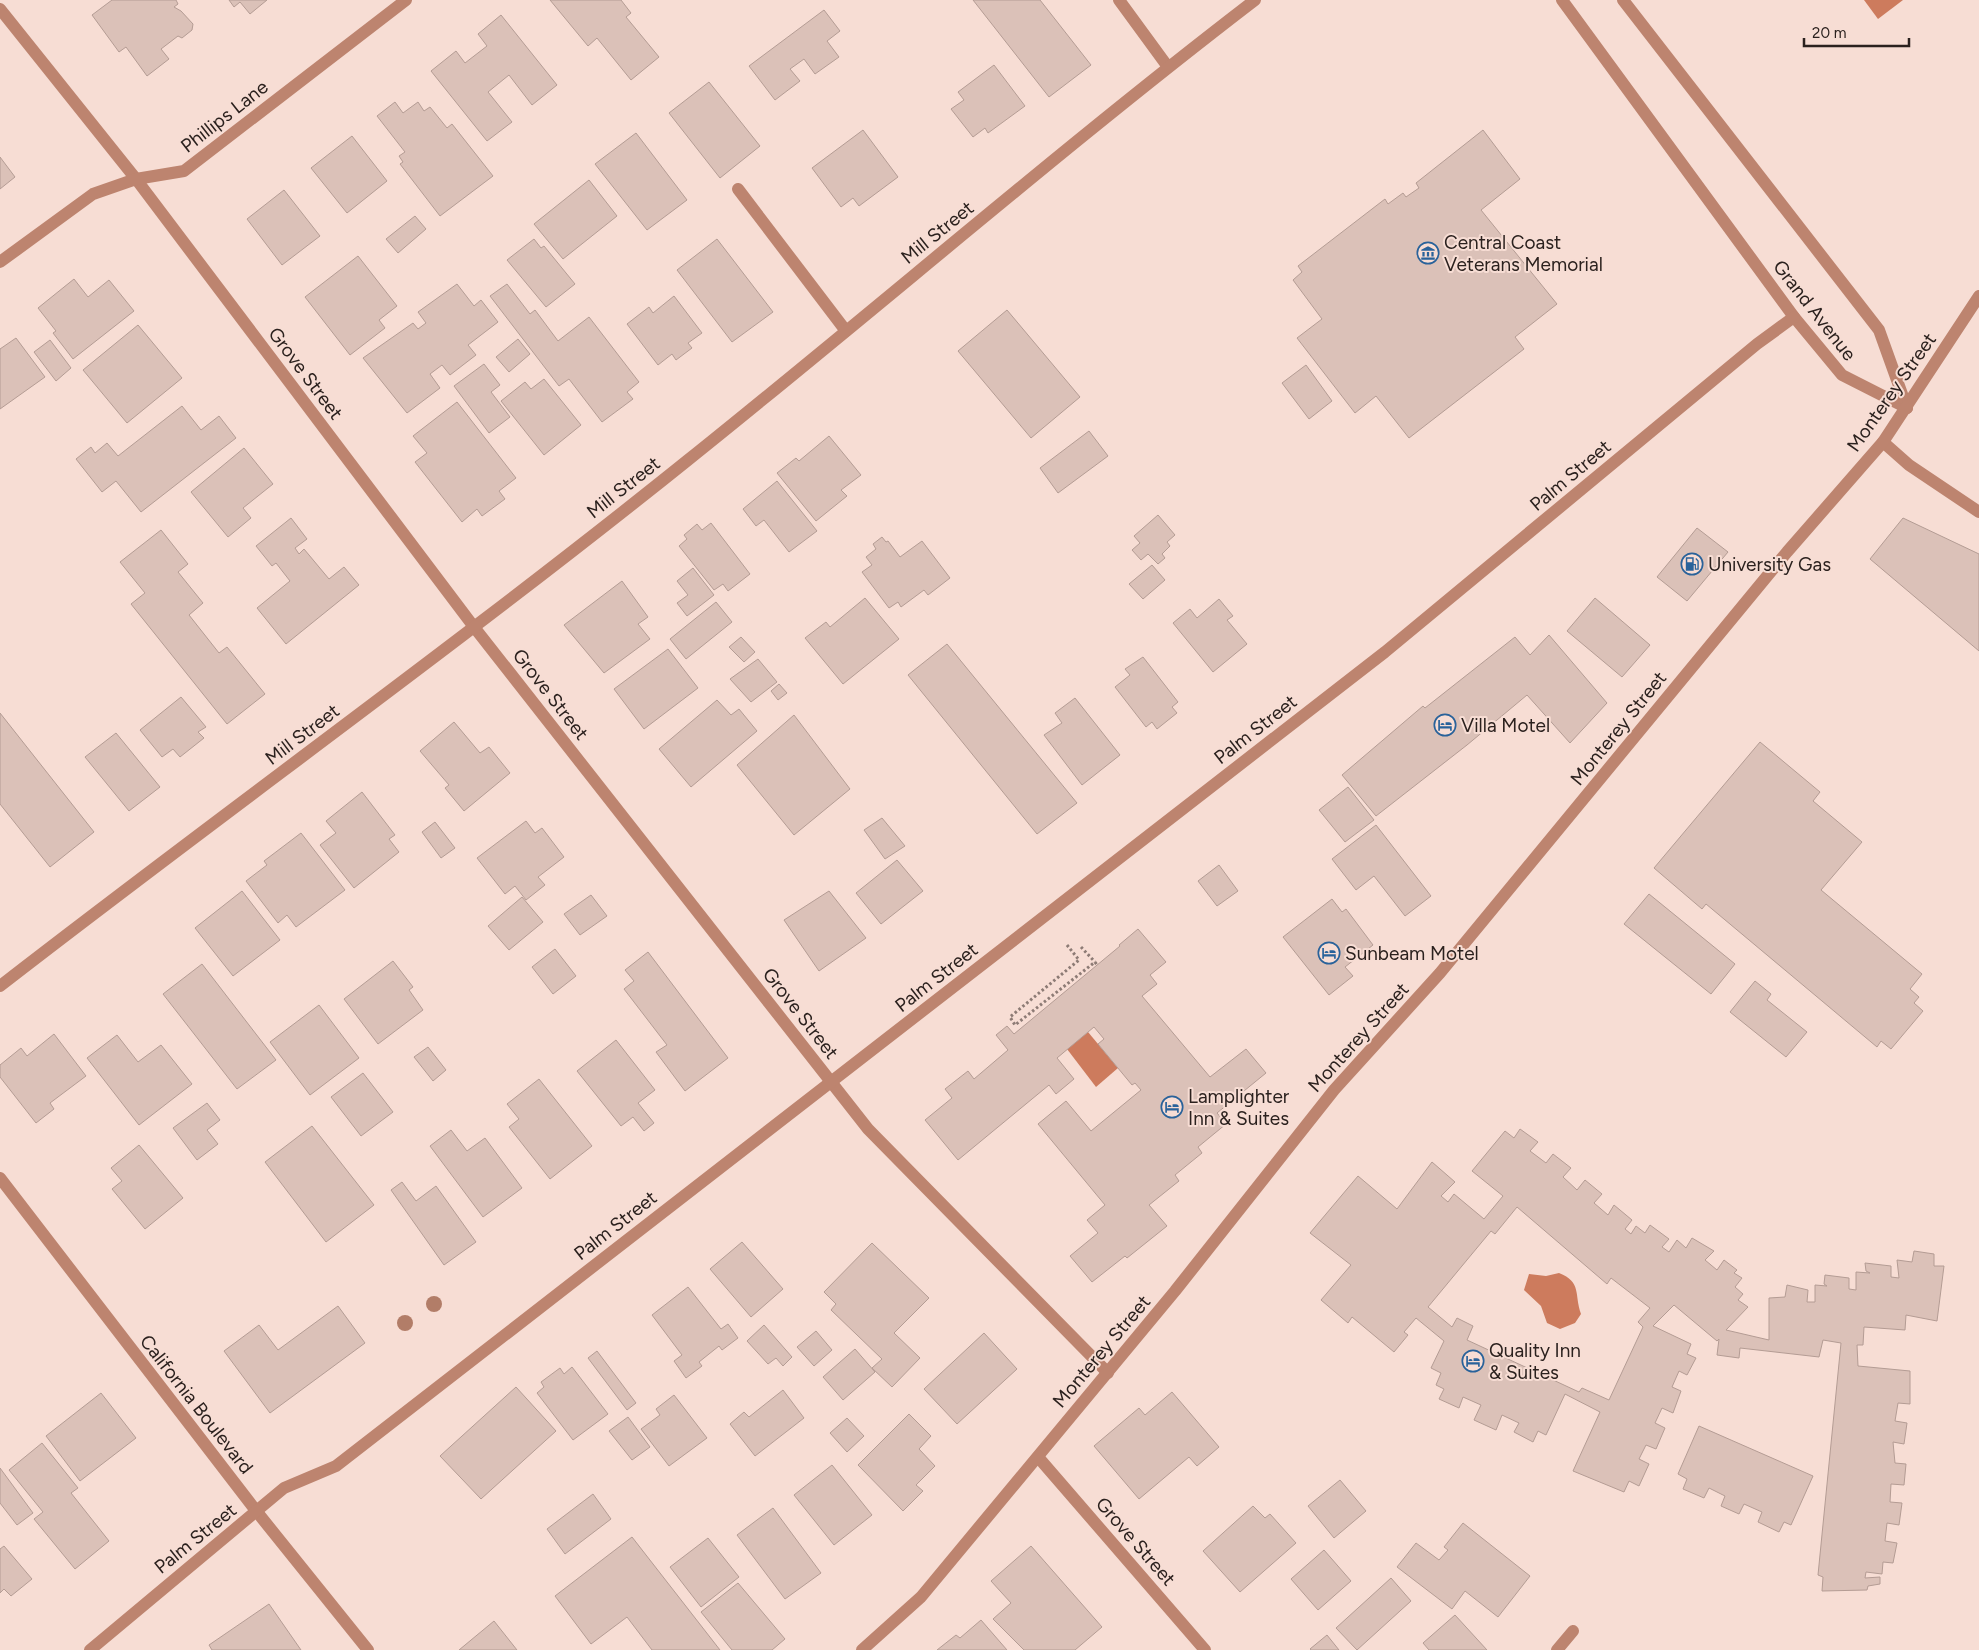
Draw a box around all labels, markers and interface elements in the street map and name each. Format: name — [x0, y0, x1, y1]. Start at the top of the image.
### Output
scale bar — [1804, 15, 1909, 47]
text: 20 m — [1812, 24, 1846, 42]
street label: Phillips Lane — [176, 75, 272, 158]
street label: Mill Street — [896, 196, 978, 269]
place label: Central Coast Veterans Memorial — [1444, 231, 1603, 276]
museum icon: Central Coast Veterans Memorial — [1416, 241, 1440, 265]
street label: Grand Avenue — [1768, 255, 1861, 365]
street label: Grove Street — [263, 323, 348, 424]
street label: Monterey Street — [1842, 328, 1941, 456]
street label: Palm Street — [1525, 435, 1616, 516]
street label: Mill Street — [582, 452, 665, 523]
fuel station icon: University Gas — [1680, 552, 1704, 576]
place label: University Gas — [1708, 553, 1831, 576]
street label: Grove Street — [508, 644, 593, 745]
street label: Monterey Street — [1566, 667, 1671, 790]
street label: Palm Street — [1209, 690, 1301, 769]
street label: Mill Street — [261, 699, 344, 770]
hotel icon: Villa Motel — [1433, 713, 1457, 737]
place label: Villa Motel — [1461, 714, 1550, 737]
street label: Palm Street — [890, 938, 982, 1017]
hotel icon: Sunbeam Motel — [1317, 941, 1341, 965]
place label: Sunbeam Motel — [1345, 942, 1479, 965]
street label: Grove Street — [758, 963, 843, 1064]
street label: Monterey Street — [1303, 978, 1414, 1097]
place label: Lamplighter Inn & Suites — [1188, 1085, 1290, 1130]
hotel icon: Lamplighter Inn & Suites — [1160, 1095, 1184, 1119]
street label: Palm Street — [569, 1186, 661, 1265]
street label: Monterey Street — [1048, 1290, 1155, 1412]
street label: California Boulevard — [135, 1330, 258, 1478]
place label: Quality Inn & Suites — [1489, 1339, 1581, 1384]
hotel icon: Quality Inn & Suites — [1461, 1349, 1485, 1373]
street label: Grove Street — [1091, 1492, 1180, 1590]
street label: Palm Street — [150, 1498, 241, 1578]

